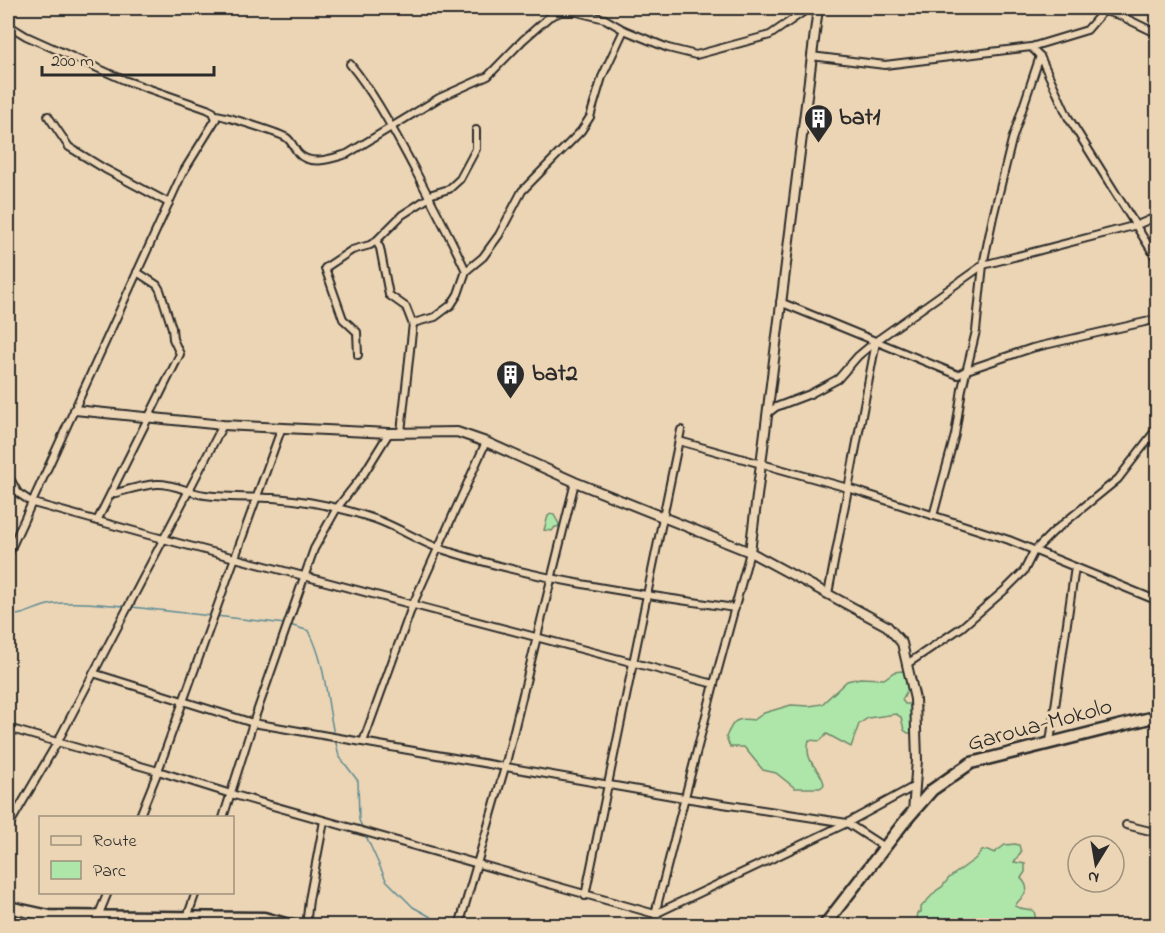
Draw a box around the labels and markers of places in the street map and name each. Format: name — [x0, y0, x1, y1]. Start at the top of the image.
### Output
place label: bat1 — [839, 101, 881, 136]
building icon: bat1 — [802, 102, 834, 144]
place label: bat2 — [532, 357, 578, 392]
building icon: bat2 — [495, 358, 527, 400]

